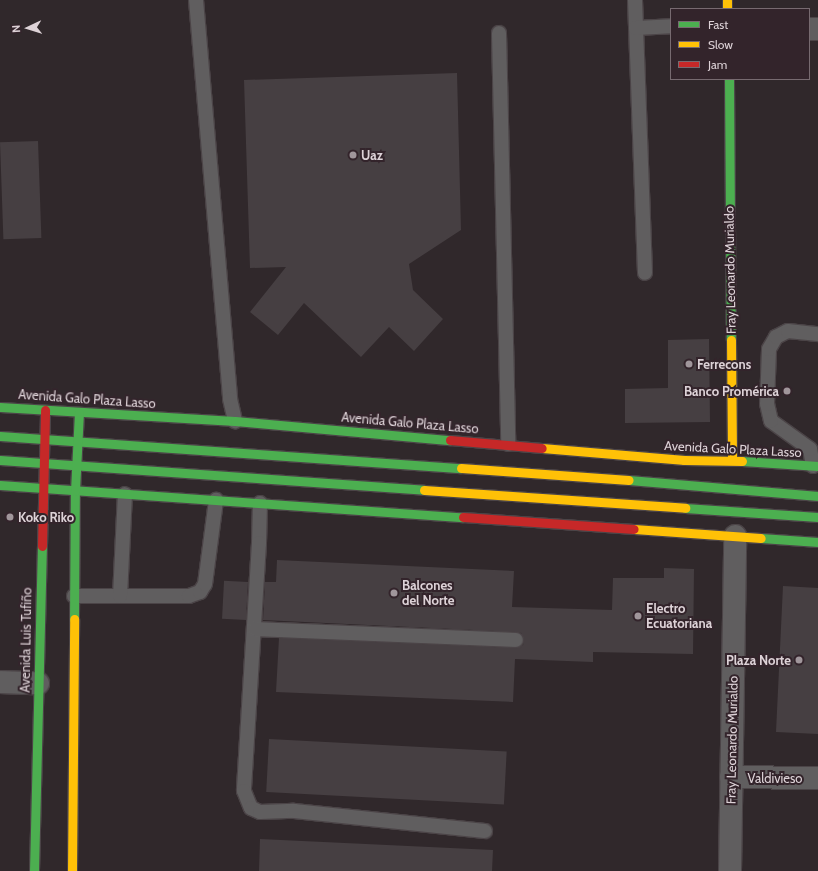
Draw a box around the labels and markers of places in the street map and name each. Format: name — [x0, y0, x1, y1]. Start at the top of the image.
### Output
place label: Uaz — [361, 147, 383, 163]
marker: Uaz — [348, 150, 358, 160]
place label: Ferrecons — [697, 356, 751, 372]
marker: Ferrecons — [684, 359, 694, 369]
place label: Banco Promérica — [684, 383, 779, 399]
marker: Banco Promérica — [782, 386, 792, 396]
place label: Koko Riko — [18, 509, 74, 525]
marker: Koko Riko — [5, 512, 15, 522]
place label: Balcones del Norte — [402, 578, 454, 609]
marker: Balcones del Norte — [389, 588, 399, 598]
place label: Electro Ecuatoriana — [646, 601, 712, 632]
marker: Electro Ecuatoriana — [633, 611, 643, 621]
place label: Plaza Norte — [726, 652, 791, 668]
marker: Plaza Norte — [794, 655, 804, 665]

